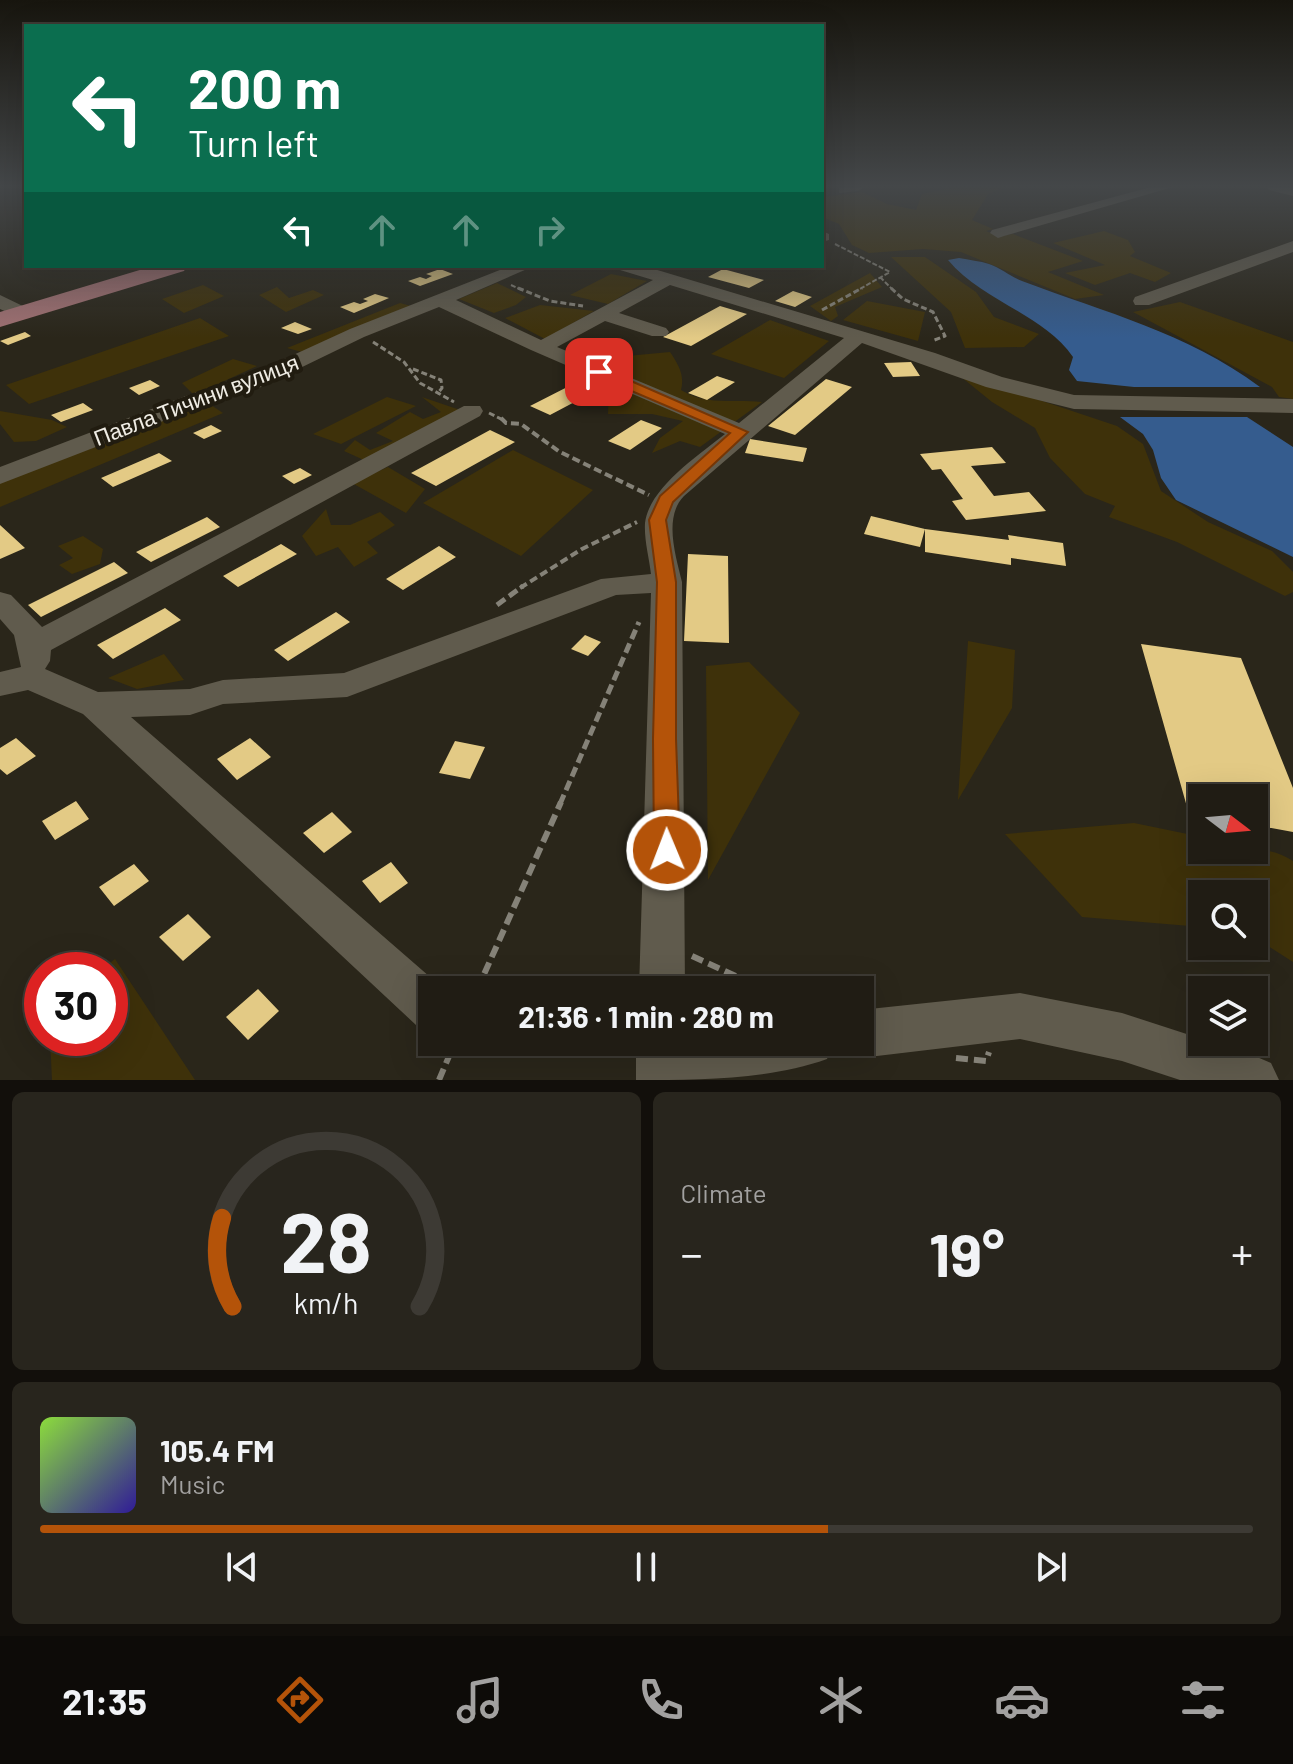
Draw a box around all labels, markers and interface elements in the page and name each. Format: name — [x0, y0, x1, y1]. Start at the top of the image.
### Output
text: 200 m — [188, 53, 341, 120]
icon: left — [56, 56, 160, 160]
text: Turn left — [188, 121, 319, 164]
icon: left — [276, 208, 320, 252]
icon: ahead — [360, 208, 404, 252]
icon: ahead — [444, 208, 488, 252]
icon: right — [528, 208, 572, 252]
pin — [565, 338, 633, 406]
street label: Павла Тичини вулиця — [89, 348, 302, 451]
icon: arrive — [577, 350, 621, 394]
north arrow — [1188, 784, 1268, 864]
map controls — [1188, 784, 1268, 1056]
position arrow — [625, 808, 709, 892]
button: search — [1188, 880, 1268, 960]
speed limit sign: 30 — [24, 952, 128, 1056]
button: layers — [1188, 976, 1268, 1056]
text: 21:36 · 1 min · 280 m — [518, 998, 774, 1034]
text: Climate — [681, 1177, 767, 1208]
text: 28 — [280, 1190, 372, 1290]
text: 19° — [929, 1217, 1005, 1289]
text: − — [681, 1226, 703, 1279]
text: + — [1231, 1226, 1253, 1279]
text: km/h — [294, 1285, 359, 1320]
text: 105.4 FM — [160, 1432, 274, 1468]
text: Music — [160, 1468, 225, 1499]
icon: previous — [220, 1545, 264, 1589]
icon: pause — [624, 1545, 668, 1589]
icon: next — [1029, 1545, 1073, 1589]
icon: directions — [272, 1672, 328, 1728]
icon: music — [452, 1672, 508, 1728]
icon: phone — [633, 1672, 689, 1728]
icon: climate — [813, 1672, 869, 1728]
icon: car — [994, 1672, 1050, 1728]
icon: filters — [1175, 1672, 1231, 1728]
text: 21:35 — [62, 1679, 147, 1722]

